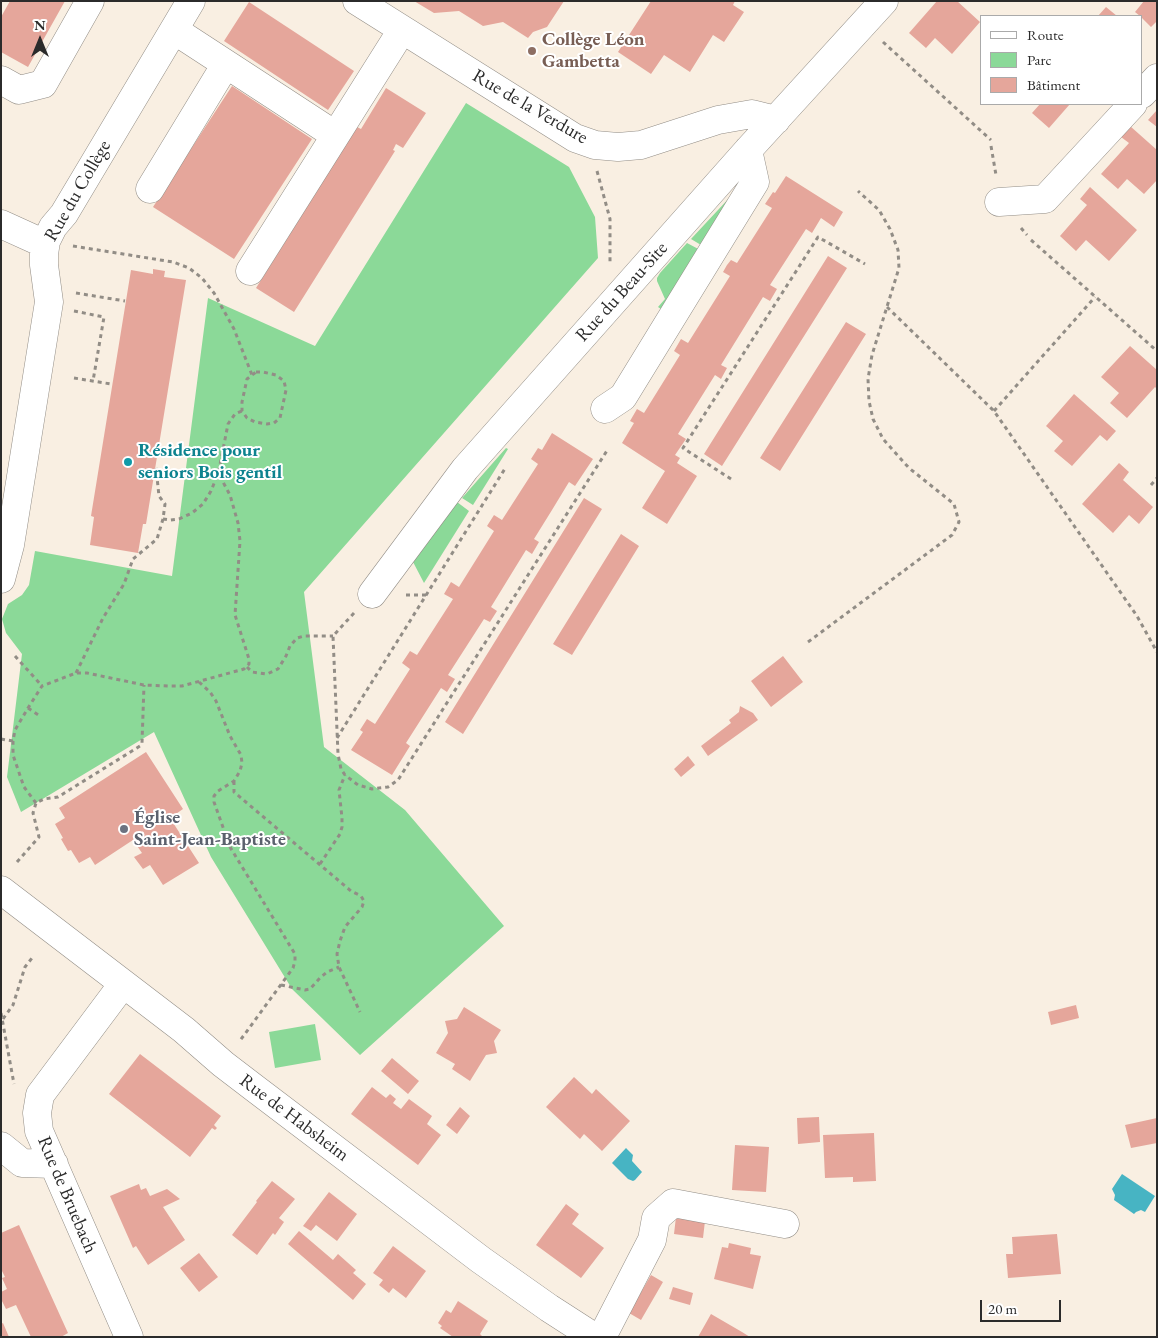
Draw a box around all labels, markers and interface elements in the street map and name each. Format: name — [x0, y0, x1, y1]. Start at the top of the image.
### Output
north arrow — [15, 15, 65, 65]
legend — [980, 15, 1143, 105]
text: N — [34, 16, 46, 34]
text: Route — [1027, 25, 1064, 44]
place label: Collège Léon Gambetta — [542, 29, 645, 73]
marker: Collège Léon Gambetta — [526, 45, 538, 57]
text: Parc — [1027, 50, 1052, 69]
street label: Rue de la Verdure — [468, 65, 592, 149]
text: Bâtiment — [1027, 75, 1080, 94]
street label: Rue du Collège — [40, 136, 116, 246]
street label: Rue du Beau-Site — [571, 237, 673, 347]
place label: Résidence pour seniors Bois gentil — [138, 440, 282, 484]
marker: Résidence pour seniors Bois gentil — [122, 456, 134, 468]
place label: Église Saint-Jean-Baptiste — [134, 807, 286, 851]
marker: Église Saint-Jean-Baptiste — [118, 823, 130, 835]
street label: Rue de Habsheim — [235, 1069, 353, 1167]
street label: Rue de Bruebach — [32, 1133, 102, 1257]
scale bar — [983, 1290, 1064, 1322]
text: 20 m — [988, 1299, 1017, 1318]

